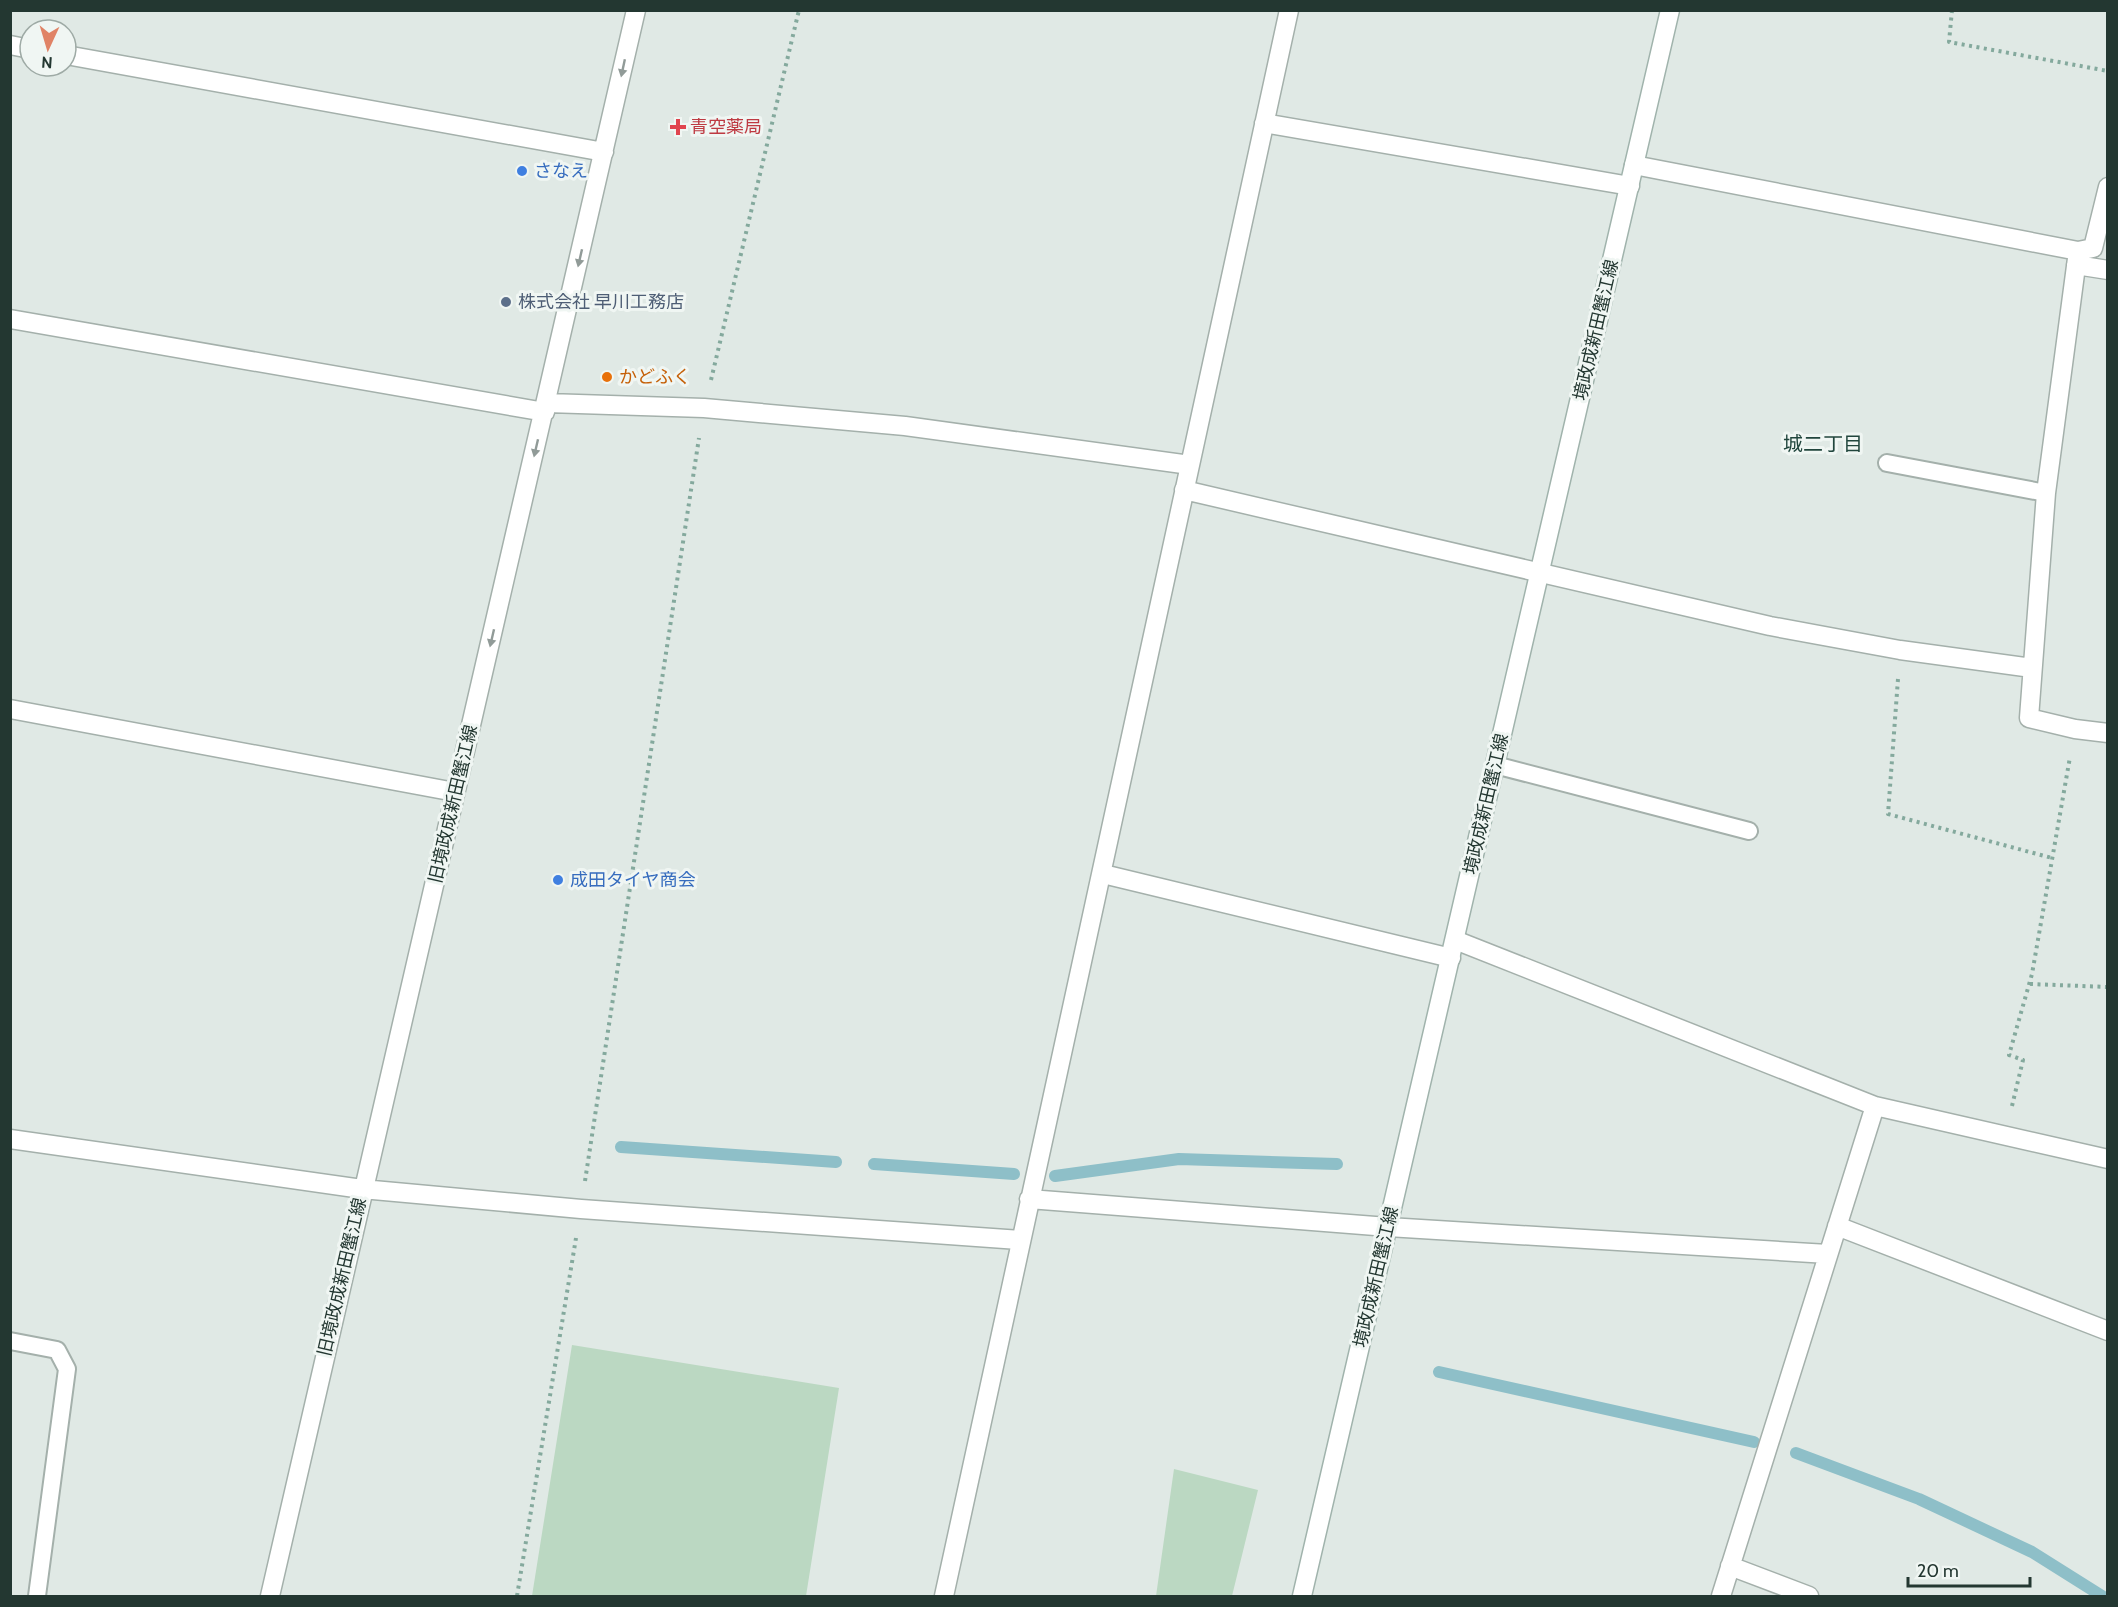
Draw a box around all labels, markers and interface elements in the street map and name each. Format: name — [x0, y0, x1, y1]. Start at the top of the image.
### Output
north arrow — [18, 18, 78, 78]
text: N — [41, 53, 53, 72]
one-way arrow — [618, 58, 627, 77]
place label: 青空薬局 — [690, 116, 762, 138]
marker: 青空薬局 — [671, 120, 685, 134]
place label: さなえ — [534, 160, 588, 182]
marker: さなえ — [515, 164, 529, 178]
one-way arrow — [575, 249, 584, 268]
street label: 境政成新田蟹江線 — [1569, 257, 1623, 403]
place label: 株式会社 早川工務店 — [518, 291, 684, 313]
marker: 株式会社 早川工務店 — [499, 295, 513, 309]
place label: かどふく — [619, 366, 691, 388]
marker: かどふく — [600, 370, 614, 384]
district label: 城二丁目 — [1783, 432, 1863, 456]
one-way arrow — [531, 439, 541, 457]
one-way arrow — [486, 628, 496, 647]
street label: 旧境政成新田蟹江線 — [424, 723, 482, 885]
street label: 境政成新田蟹江線 — [1459, 731, 1513, 877]
place label: 成田タイヤ商会 — [570, 869, 695, 891]
marker: 成田タイヤ商会 — [551, 873, 565, 887]
street label: 旧境政成新田蟹江線 — [313, 1196, 371, 1358]
street label: 境政成新田蟹江線 — [1349, 1204, 1403, 1350]
scale bar — [1908, 1550, 2030, 1588]
text: 20 m — [1917, 1560, 1959, 1582]

